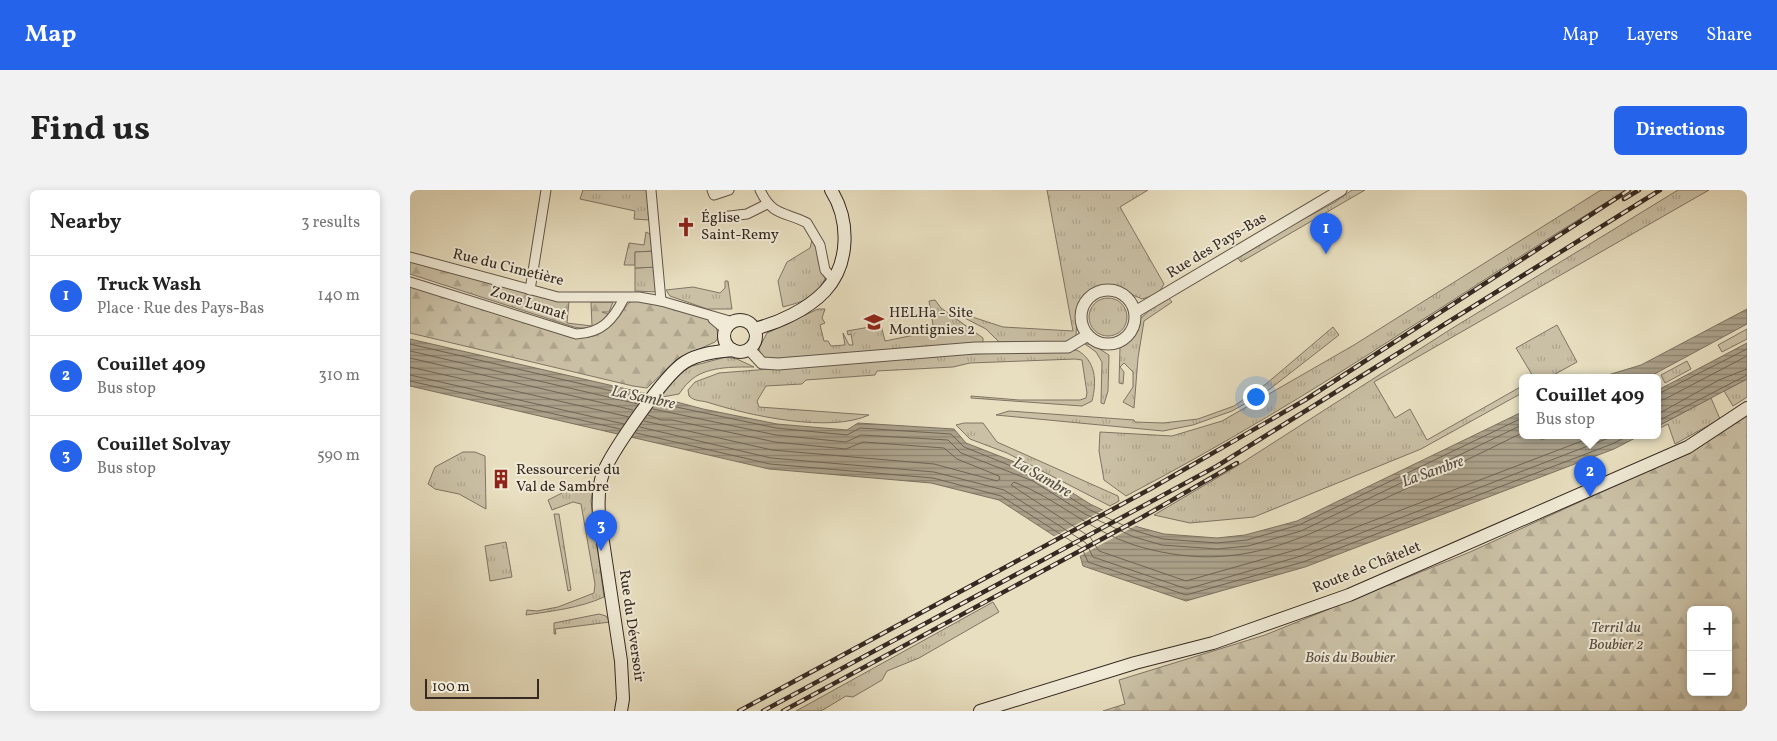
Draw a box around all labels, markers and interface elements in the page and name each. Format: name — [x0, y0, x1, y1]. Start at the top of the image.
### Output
text: Map — [25, 18, 76, 52]
text: Map — [1562, 23, 1598, 48]
text: Layers — [1626, 23, 1678, 48]
text: Share — [1706, 23, 1752, 48]
text: Find us — [30, 106, 150, 154]
button: Directions — [1614, 106, 1747, 155]
text: Nearby — [50, 208, 121, 237]
place label: Église Saint-Remy — [701, 208, 779, 246]
street label: Rue des Pays-Bas — [1163, 208, 1271, 284]
text: 3 results — [301, 212, 360, 234]
pin: 1 — [1310, 213, 1342, 254]
church icon: Église Saint-Remy — [675, 216, 697, 238]
street label: Rue du Cimetière — [450, 244, 566, 292]
text: Truck Wash — [97, 272, 201, 298]
street label: Zone Lumat — [487, 282, 569, 326]
text: 1 — [63, 285, 69, 307]
text: 140 m — [318, 285, 360, 307]
text: Place · Rue des Pays-Bas — [97, 298, 264, 320]
place label: HELHa - Site Montignies 2 — [889, 303, 975, 341]
school or university icon: HELHa - Site Montignies 2 — [863, 311, 885, 333]
text: Couillet 409 — [97, 352, 205, 378]
text: 2 — [62, 365, 70, 387]
text: 310 m — [319, 365, 360, 387]
popup — [1519, 374, 1661, 439]
text: Bus stop — [97, 378, 156, 400]
water label: La Sambre — [609, 380, 677, 416]
text: Couillet 409 — [1536, 383, 1644, 409]
your location — [1243, 384, 1269, 410]
text: Bus stop — [1536, 409, 1595, 431]
text: Couillet Solvay — [97, 432, 231, 458]
text: 3 — [62, 445, 70, 467]
text: 590 m — [317, 445, 360, 467]
water label: La Sambre — [1399, 451, 1467, 493]
water label: La Sambre — [1008, 452, 1076, 504]
pin: 2 — [1574, 456, 1606, 497]
text: Bus stop — [97, 458, 156, 480]
place label: Ressourcerie du Val de Sambre — [516, 460, 620, 498]
building icon: Ressourcerie du Val de Sambre — [490, 468, 512, 490]
pin: 3 — [585, 510, 617, 551]
street label: Route de Châtelet — [1310, 537, 1424, 599]
street label: Rue du Déversoir — [613, 569, 649, 683]
map controls — [1687, 606, 1732, 696]
button: + — [1687, 606, 1732, 651]
park label: Terril du Boubier 2 — [1589, 618, 1643, 656]
park label: Bois du Boubier — [1305, 648, 1395, 669]
button: − — [1687, 651, 1732, 696]
scale bar — [425, 676, 539, 699]
text: 100 m — [432, 678, 470, 697]

